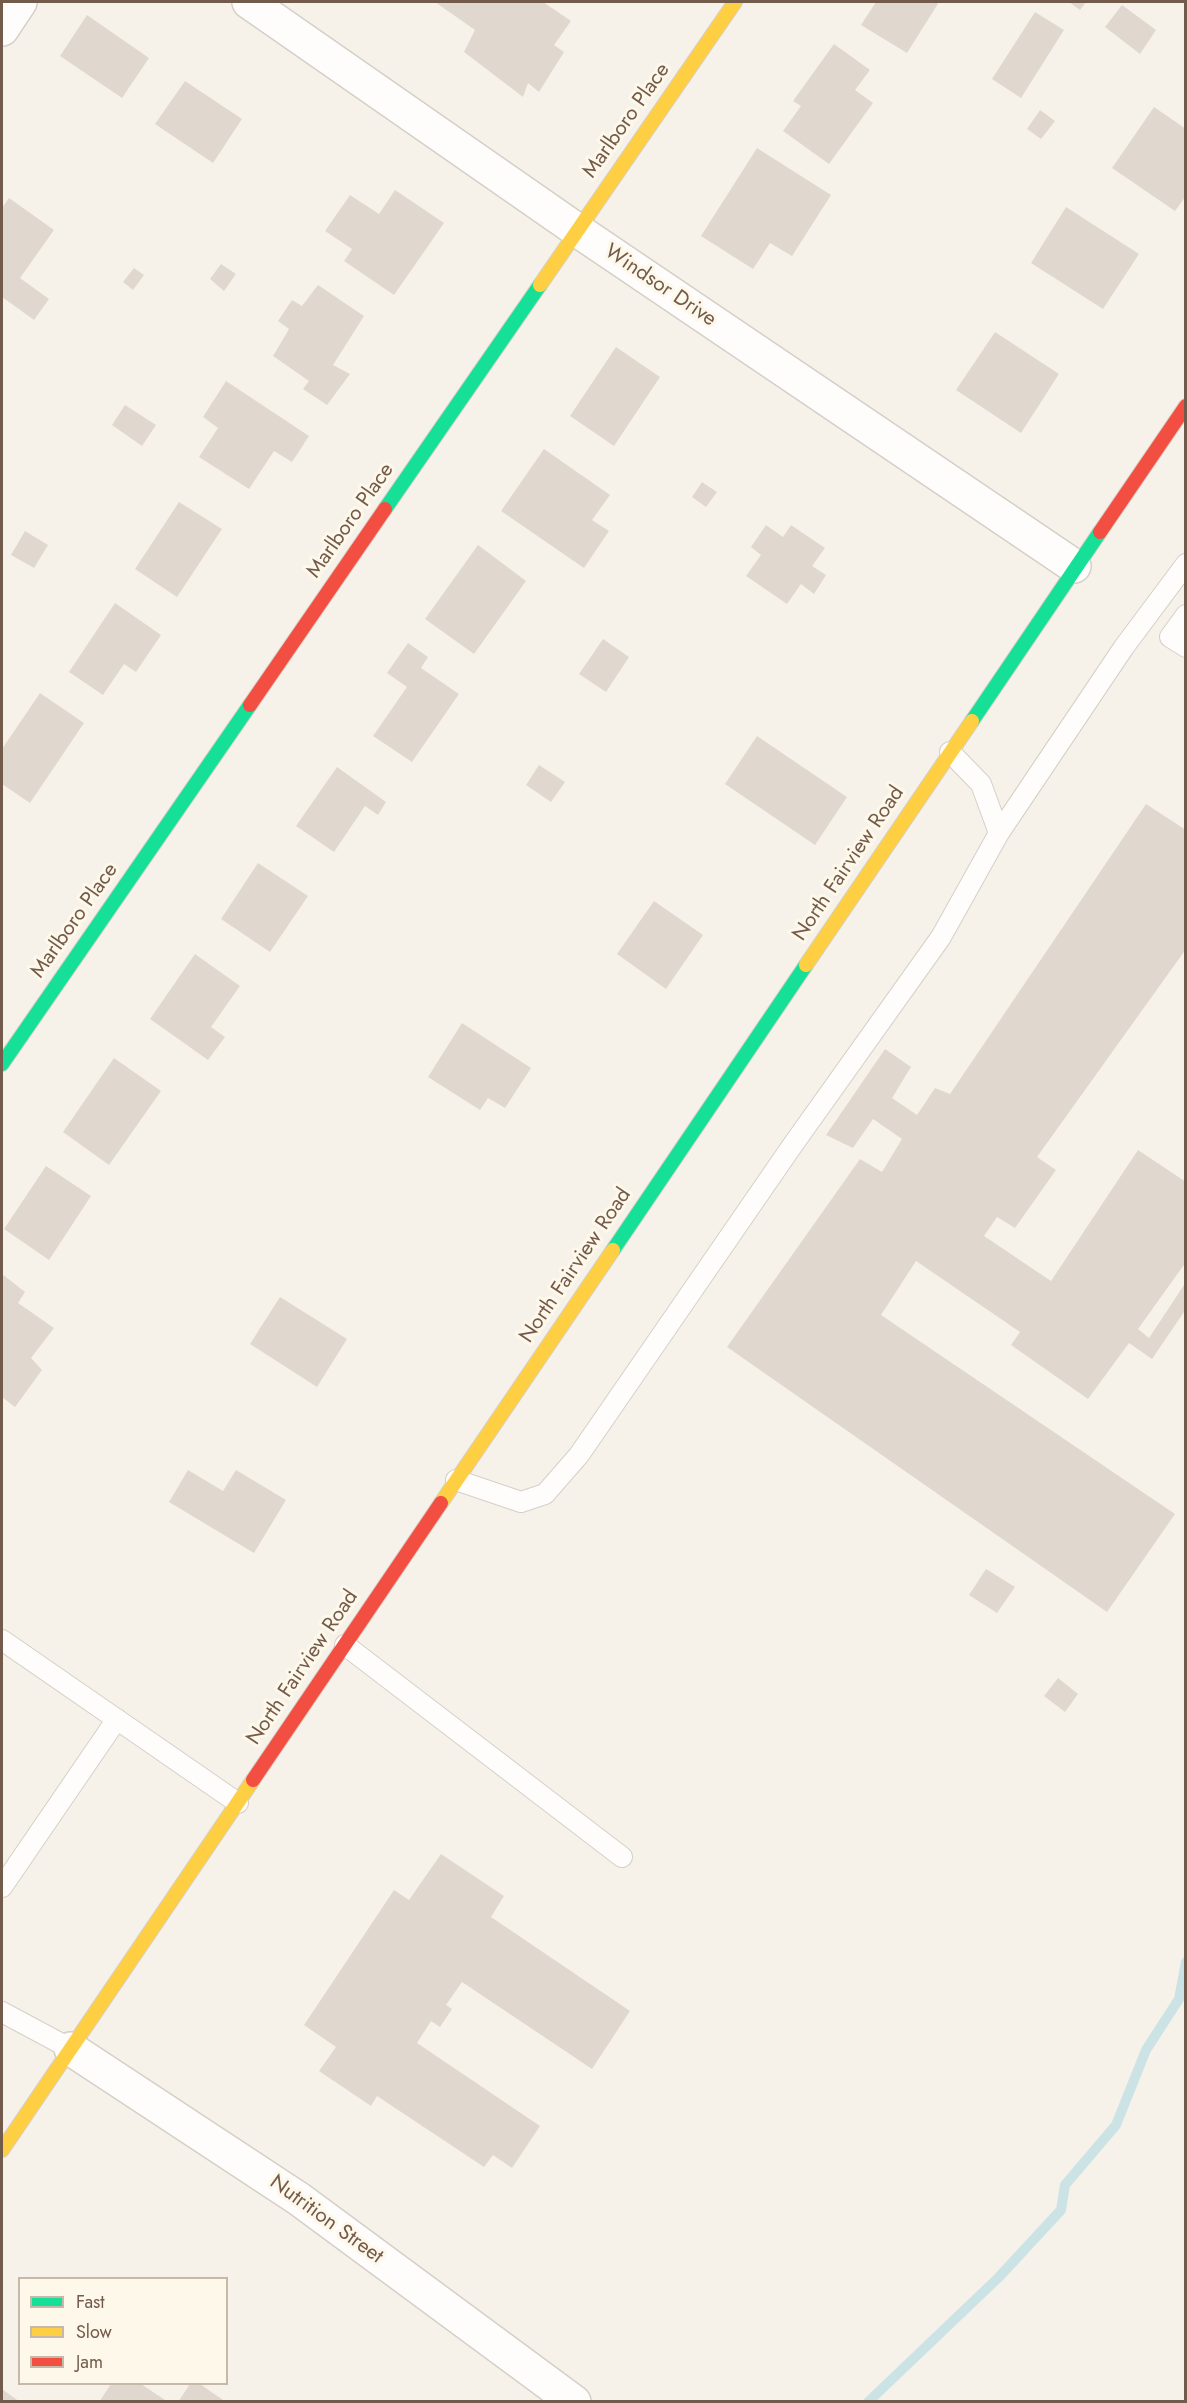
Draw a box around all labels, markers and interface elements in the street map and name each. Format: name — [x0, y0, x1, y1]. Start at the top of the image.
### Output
street label: Marlboro Place — [578, 59, 676, 183]
street label: Windsor Drive — [599, 239, 721, 333]
street label: Marlboro Place — [302, 459, 400, 583]
street label: North Fairview Road — [788, 782, 910, 946]
street label: Marlboro Place — [26, 859, 124, 983]
street label: North Fairview Road — [515, 1184, 637, 1348]
street label: North Fairview Road — [242, 1586, 364, 1750]
street label: Nutrition Street — [264, 2170, 388, 2270]
legend — [18, 2277, 228, 2385]
text: Fast — [76, 2289, 105, 2315]
text: Slow — [76, 2319, 112, 2345]
text: Jam — [76, 2349, 103, 2375]

